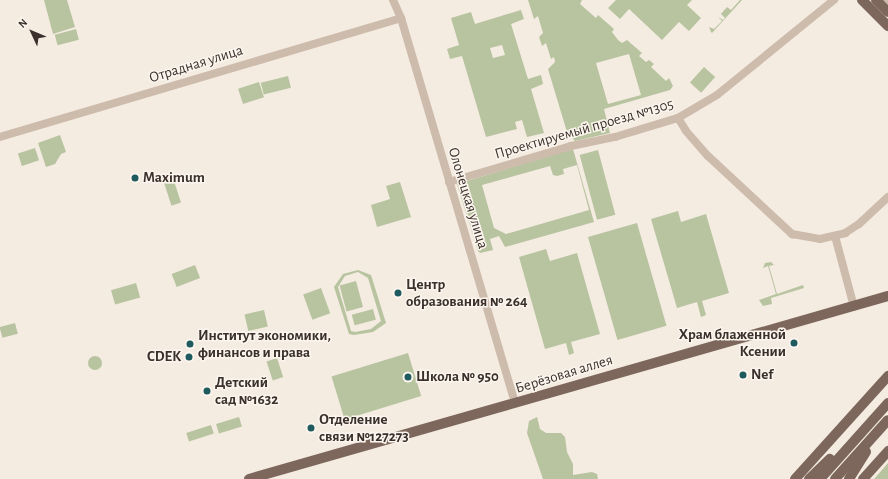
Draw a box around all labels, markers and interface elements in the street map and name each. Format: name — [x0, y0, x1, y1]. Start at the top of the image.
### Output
north arrow — [12, 12, 52, 52]
text: N — [16, 17, 30, 30]
street label: Отрадная улица — [147, 41, 245, 87]
street label: Проектируемый проезд №1305 — [492, 95, 676, 163]
street label: Олонецкая улица — [444, 145, 492, 251]
place label: Maximum — [143, 169, 205, 187]
marker: Maximum — [130, 173, 140, 183]
place label: Центр образования № 264 — [406, 275, 527, 310]
marker: Центр образования № 264 — [393, 288, 403, 298]
place label: Храм блаженной Ксении — [679, 325, 786, 360]
place label: Институт экономики, финансов и права — [198, 326, 331, 361]
marker: Храм блаженной Ксении — [789, 338, 799, 348]
marker: Институт экономики, финансов и права — [185, 339, 195, 349]
place label: CDEK — [147, 348, 181, 366]
street label: Берёзовая аллея — [513, 351, 615, 397]
marker: CDEK — [184, 352, 194, 362]
place label: Nef — [751, 366, 773, 384]
place label: Школа № 950 — [416, 368, 499, 386]
marker: Nef — [738, 370, 748, 380]
marker: Школа № 950 — [403, 372, 413, 382]
place label: Детский сад №1632 — [215, 373, 278, 408]
marker: Детский сад №1632 — [202, 386, 212, 396]
place label: Отделение связи №127273 — [319, 410, 409, 445]
marker: Отделение связи №127273 — [306, 423, 316, 433]

